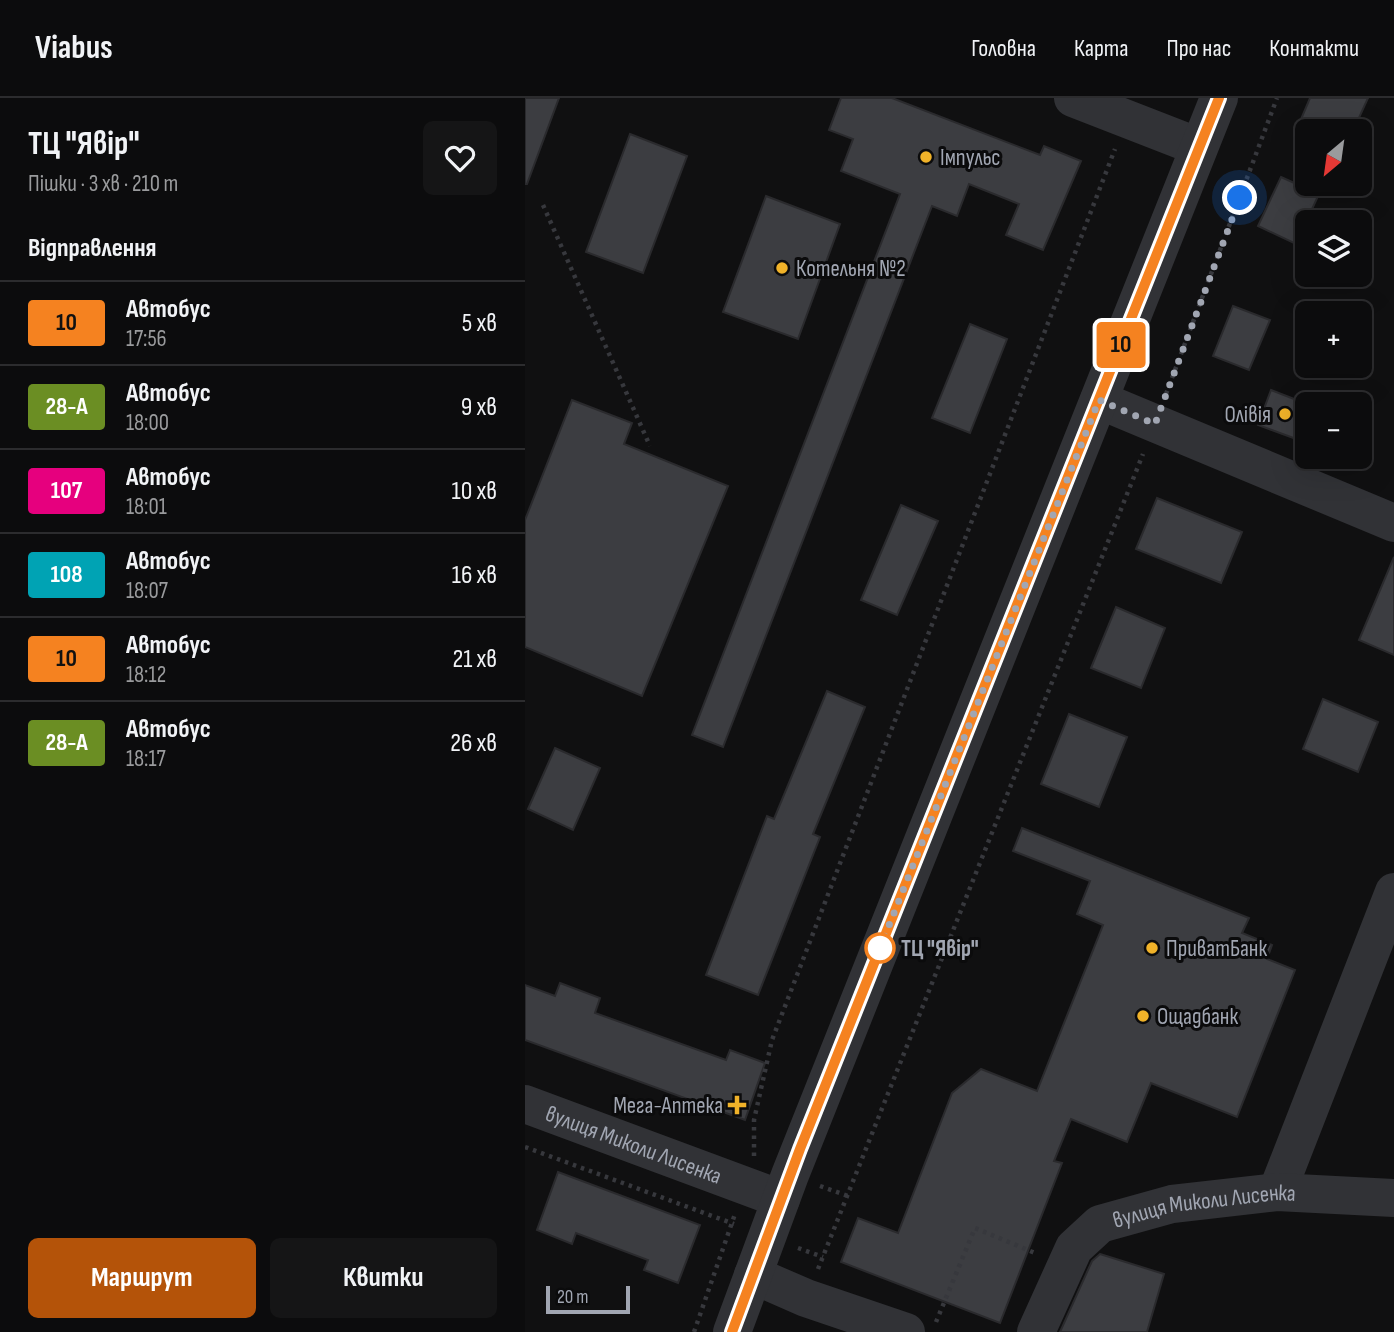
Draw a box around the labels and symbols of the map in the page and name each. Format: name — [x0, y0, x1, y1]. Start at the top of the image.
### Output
north arrow — [1295, 119, 1372, 196]
place label: Імпульс — [940, 144, 1000, 172]
marker: Імпульс — [918, 149, 934, 165]
your location — [1222, 180, 1257, 215]
place label: Котельня №2 — [796, 255, 906, 283]
marker: Котельня №2 — [774, 260, 790, 276]
line badge: 10 — [1089, 322, 1153, 368]
place label: Олівія — [1224, 401, 1271, 429]
marker: Олівія — [1277, 406, 1293, 422]
marker: ТЦ "Явір" — [865, 933, 895, 963]
place label: ТЦ "Явір" — [901, 935, 979, 963]
place label: ПриватБанк — [1166, 935, 1267, 963]
marker: ПриватБанк — [1144, 940, 1160, 956]
place label: Ощадбанк — [1157, 1003, 1238, 1031]
marker: Ощадбанк — [1135, 1008, 1151, 1024]
place label: Мега-Аптека — [613, 1092, 723, 1120]
marker: Мега-Аптека — [729, 1097, 745, 1113]
street label: вулиця Миколи Лисенка — [541, 1100, 725, 1191]
street label: вулиця Миколи Лисенка — [1110, 1179, 1297, 1235]
scale bar — [546, 1283, 630, 1315]

